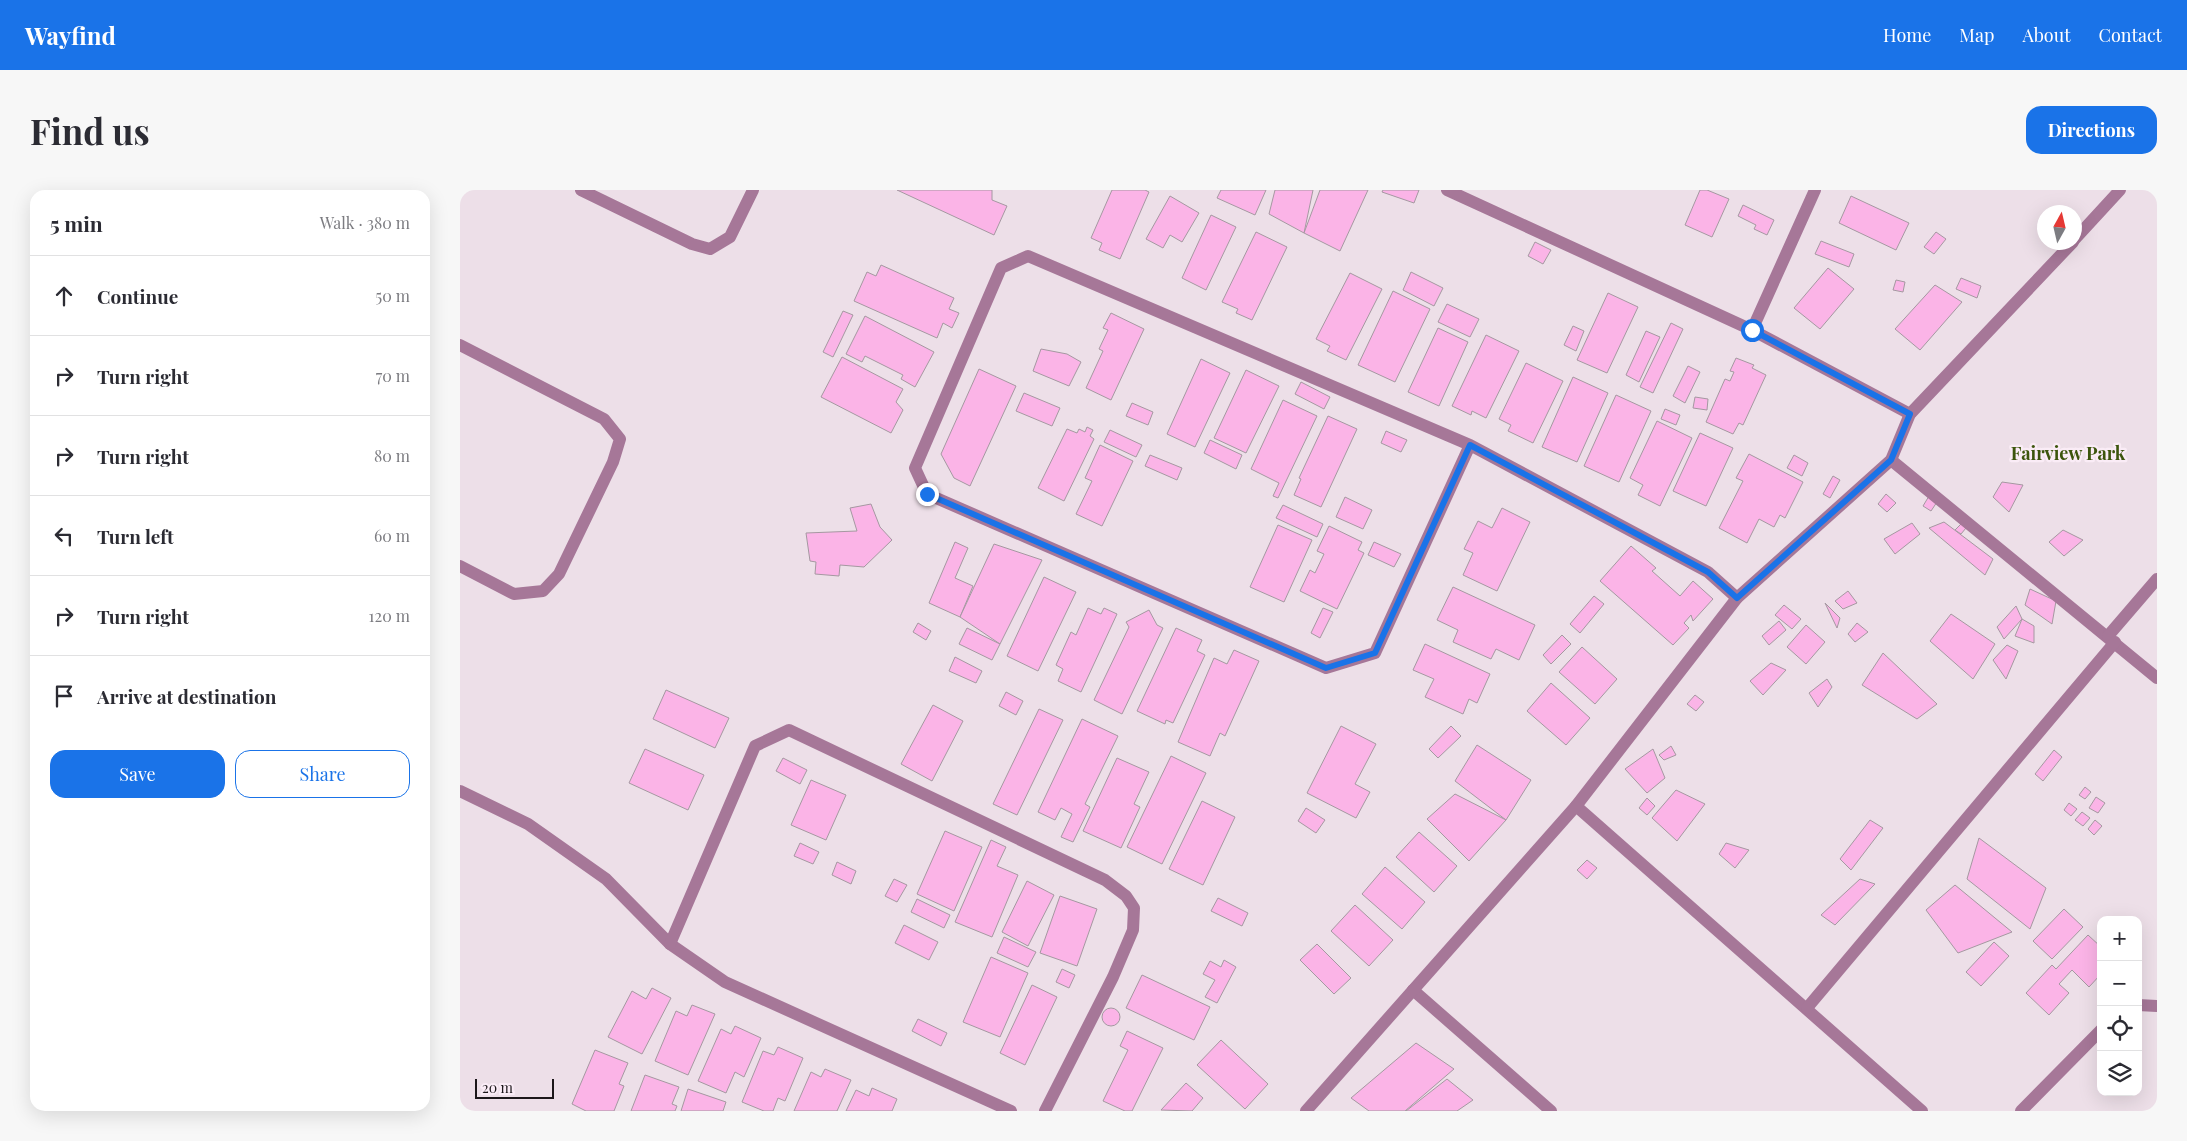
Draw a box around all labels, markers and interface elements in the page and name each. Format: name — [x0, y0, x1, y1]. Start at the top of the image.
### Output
text: Wayfind — [25, 19, 116, 51]
text: Home — [1883, 23, 1931, 47]
text: Map — [1959, 23, 1994, 47]
text: About — [2022, 23, 2071, 47]
text: Contact — [2099, 23, 2162, 47]
button: Directions — [2026, 106, 2157, 154]
text: Find us — [30, 107, 150, 154]
north arrow — [2037, 205, 2082, 250]
text: 5 min — [50, 209, 103, 237]
text: Walk · 380 m — [320, 212, 410, 233]
icon: ahead — [50, 282, 78, 310]
text: Continue — [97, 283, 178, 309]
text: 50 m — [376, 285, 410, 306]
route start — [1741, 319, 1764, 342]
icon: right — [50, 362, 78, 390]
text: Turn right — [97, 363, 189, 389]
text: 70 m — [376, 365, 410, 386]
district label: Fairview Park — [2011, 441, 2126, 465]
icon: right — [50, 442, 78, 470]
text: Turn right — [97, 443, 189, 469]
text: 80 m — [374, 445, 410, 466]
route end — [916, 483, 939, 506]
icon: left — [50, 522, 78, 550]
text: Turn left — [97, 523, 174, 549]
text: 60 m — [374, 525, 410, 546]
icon: right — [50, 602, 78, 630]
text: Turn right — [97, 603, 189, 629]
text: 120 m — [369, 605, 410, 626]
icon: arrive — [50, 682, 78, 710]
text: Arrive at destination — [97, 683, 277, 709]
button: Save — [50, 750, 225, 798]
button: Share — [235, 750, 410, 798]
map controls — [2097, 916, 2142, 1096]
button: + — [2097, 916, 2142, 961]
button: − — [2097, 961, 2142, 1006]
button: locate — [2097, 1006, 2142, 1051]
button: layers — [2097, 1051, 2142, 1096]
scale bar — [475, 1076, 554, 1099]
text: 20 m — [482, 1078, 513, 1097]

